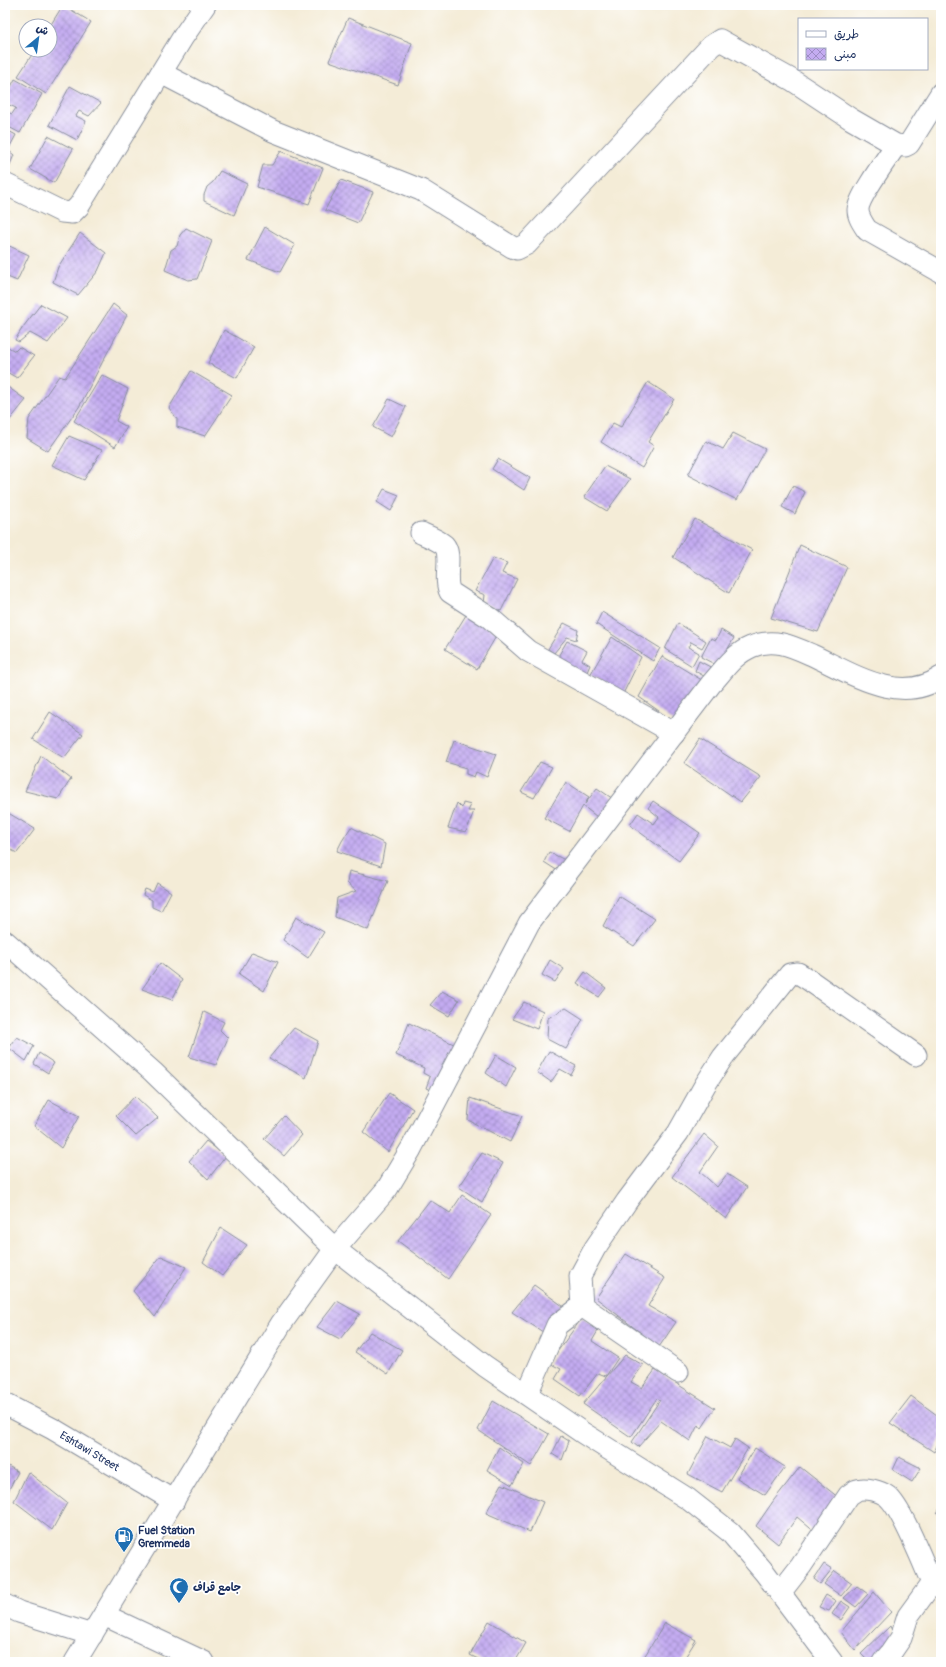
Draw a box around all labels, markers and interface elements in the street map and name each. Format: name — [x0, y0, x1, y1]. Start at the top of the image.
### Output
north arrow — [18, 18, 58, 58]
legend — [798, 18, 928, 70]
text: ش — [34, 21, 51, 38]
text: طريق — [834, 27, 859, 42]
text: مبنى — [834, 47, 857, 62]
street label: Eshtawi Street — [58, 1428, 122, 1474]
place label: Fuel Station Gremmeda — [138, 1524, 195, 1550]
fuel station icon: Fuel Station Gremmeda — [113, 1525, 135, 1553]
mosque icon: جامع قراف — [168, 1576, 190, 1604]
place label: جامع قراف — [193, 1581, 241, 1595]

